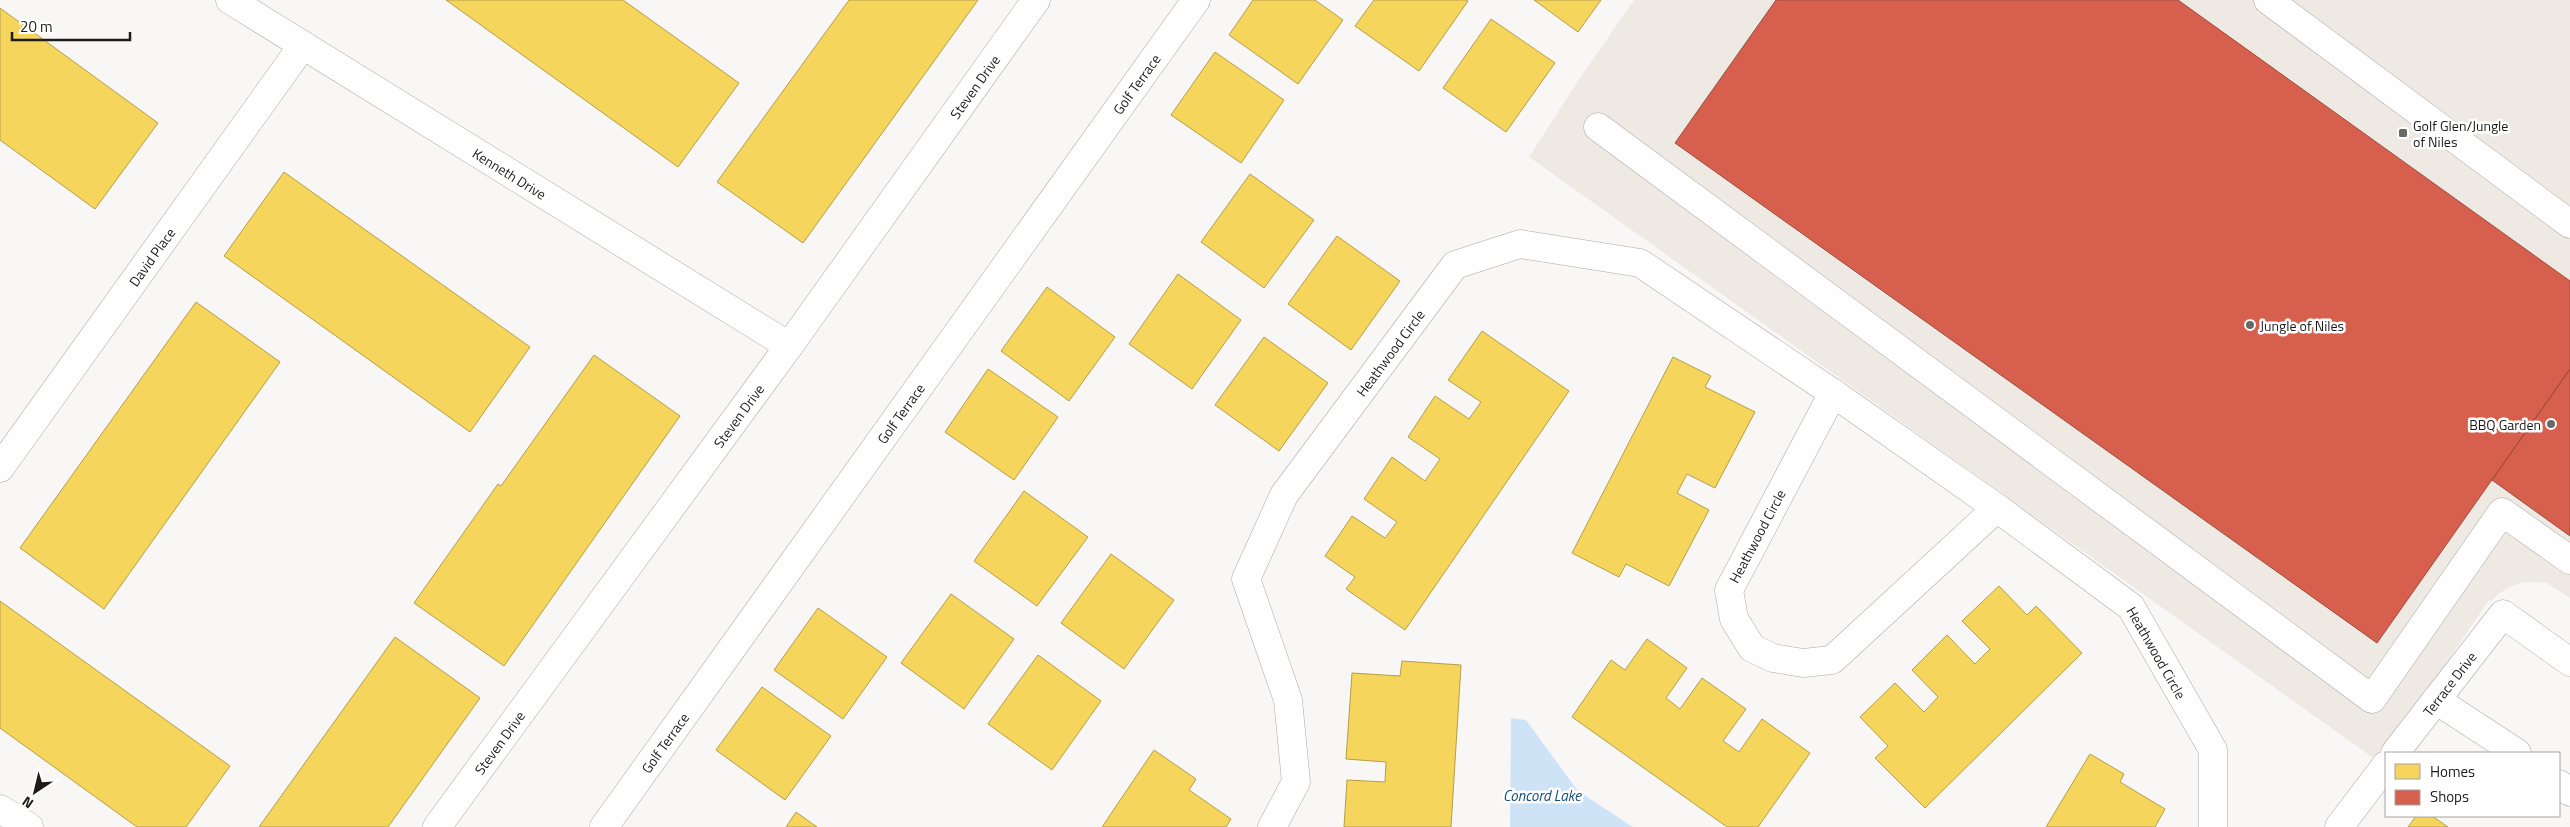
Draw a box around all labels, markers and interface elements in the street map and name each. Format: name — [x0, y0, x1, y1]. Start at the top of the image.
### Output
scale bar — [12, 10, 130, 42]
text: 20 m — [20, 15, 53, 38]
street label: Golf Terrace — [1107, 49, 1165, 118]
street label: Steven Drive — [944, 50, 1004, 123]
place label: Golf Glen/Jungle of Niles — [2413, 115, 2508, 152]
marker: Golf Glen/Jungle of Niles — [2397, 127, 2409, 139]
street label: Kenneth Drive — [469, 142, 551, 204]
street label: David Place — [123, 223, 180, 290]
street label: Heathwood Circle — [1350, 305, 1429, 401]
place label: Jungle of Niles — [2260, 315, 2344, 336]
marker: Jungle of Niles — [2244, 319, 2256, 331]
street label: Steven Drive — [708, 379, 769, 452]
street label: Golf Terrace — [871, 379, 929, 448]
place label: BBQ Garden — [2469, 414, 2541, 435]
marker: BBQ Garden — [2545, 418, 2557, 430]
street label: Heathwood Circle — [1723, 485, 1791, 587]
street label: Heathwood Circle — [2122, 602, 2192, 703]
street label: Terrace Drive — [2417, 647, 2481, 720]
street label: Steven Drive — [469, 706, 529, 778]
street label: Golf Terrace — [636, 708, 693, 777]
legend — [2385, 752, 2560, 817]
text: Homes — [2430, 760, 2475, 783]
north arrow — [10, 767, 60, 817]
water label: Concord Lake — [1503, 784, 1582, 807]
text: Shops — [2430, 785, 2469, 808]
text: N — [17, 792, 37, 814]

